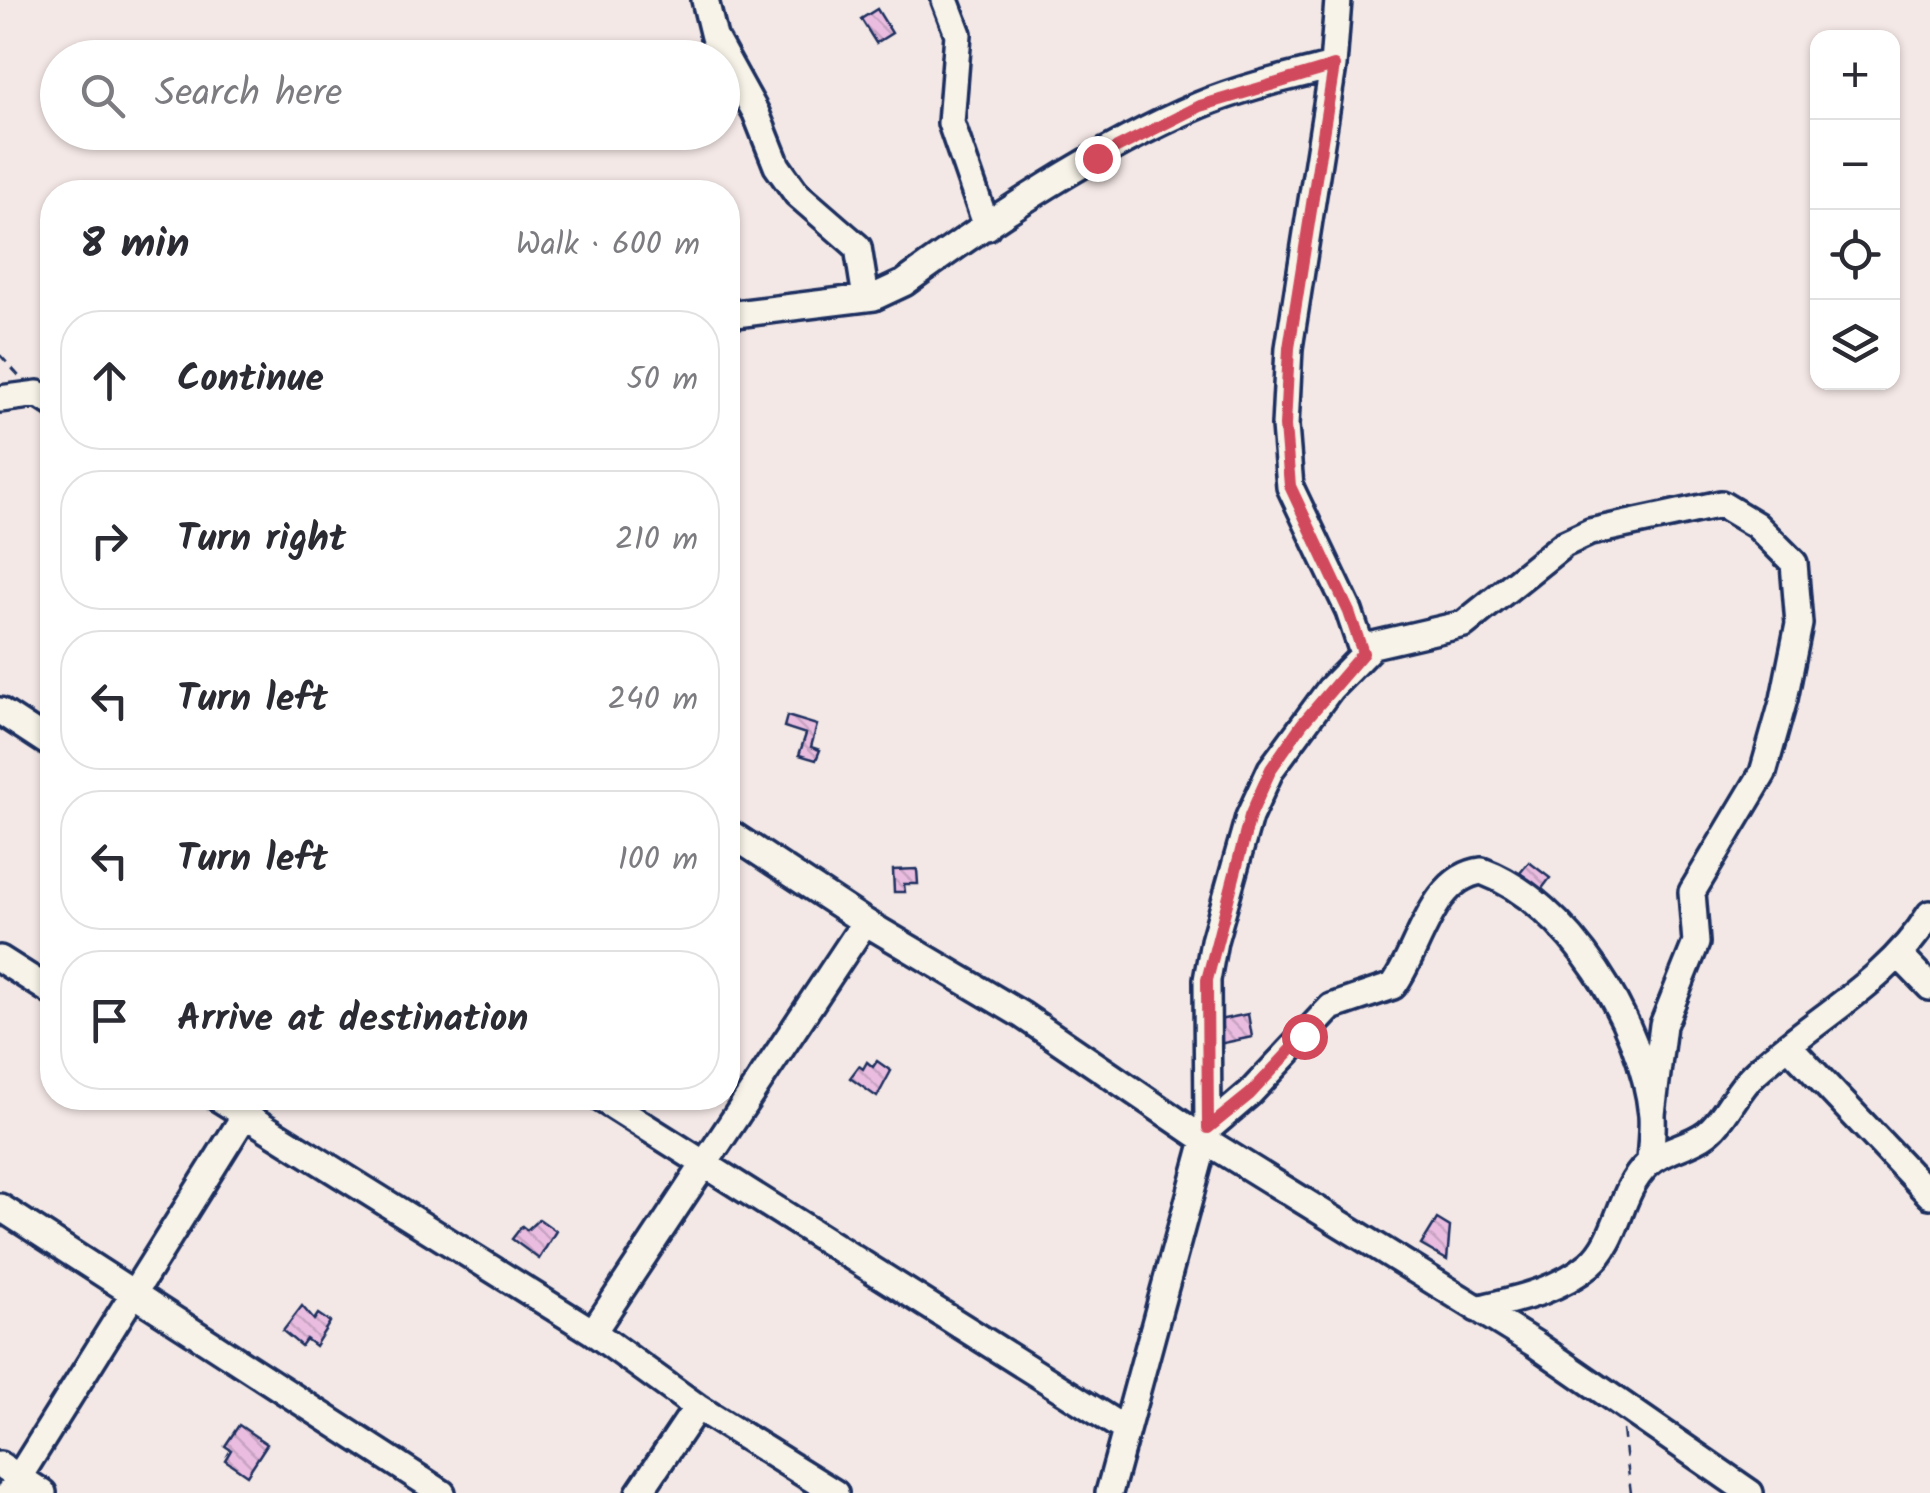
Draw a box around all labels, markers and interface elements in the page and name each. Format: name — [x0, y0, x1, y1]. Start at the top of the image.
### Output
map controls — [1810, 30, 1900, 390]
button: + — [1810, 30, 1900, 120]
search box — [40, 40, 740, 150]
text: Search here — [155, 65, 342, 125]
icon: search — [75, 68, 130, 123]
button: − — [1810, 120, 1900, 210]
route end — [1075, 136, 1121, 182]
button: locate — [1810, 210, 1900, 300]
text: 8 min — [80, 212, 190, 279]
text: Walk · 600 m — [516, 220, 700, 271]
button: layers — [1810, 300, 1900, 390]
text: Continue — [177, 350, 324, 410]
icon: ahead — [82, 353, 137, 408]
text: 50 m — [627, 355, 698, 406]
text: Turn right — [177, 510, 346, 570]
icon: right — [82, 513, 137, 568]
text: 210 m — [615, 515, 698, 566]
text: Turn left — [177, 670, 328, 730]
icon: left — [82, 673, 137, 728]
text: 240 m — [607, 675, 698, 726]
text: Turn left — [177, 830, 328, 890]
icon: left — [82, 833, 137, 888]
text: 100 m — [618, 835, 698, 886]
text: Arrive at destination — [177, 990, 528, 1050]
icon: arrive — [82, 993, 137, 1048]
route start — [1282, 1014, 1328, 1060]

